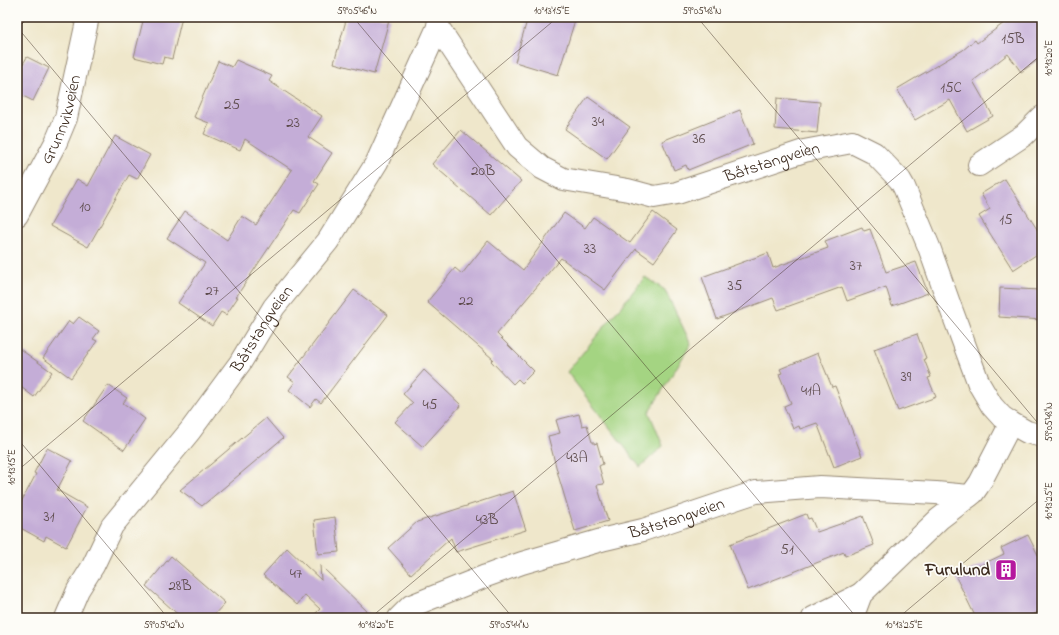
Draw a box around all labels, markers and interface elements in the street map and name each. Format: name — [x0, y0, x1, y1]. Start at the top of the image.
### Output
text: 59°05'46"N — [337, 4, 377, 19]
text: 10°13'15"E — [534, 4, 570, 19]
text: 59°05'48"N — [682, 4, 722, 19]
house number: 15B — [1001, 28, 1025, 50]
text: 10°13'20"E — [1042, 40, 1057, 76]
street label: Grunnvikveien — [34, 72, 88, 169]
house number: 15C — [940, 77, 962, 99]
house number: 25 — [224, 94, 240, 116]
house number: 34 — [592, 111, 604, 133]
house number: 23 — [286, 112, 300, 134]
house number: 36 — [693, 128, 706, 150]
street label: Båtstangveien — [720, 136, 822, 190]
house number: 20B — [471, 160, 495, 182]
house number: 10 — [79, 196, 91, 218]
house number: 15 — [999, 209, 1013, 231]
house number: 33 — [584, 238, 596, 260]
house number: 37 — [850, 255, 862, 277]
house number: 35 — [728, 275, 743, 297]
house number: 27 — [205, 280, 219, 302]
street label: Båtstangveien — [224, 280, 299, 379]
house number: 22 — [459, 290, 474, 312]
house number: 39 — [901, 366, 912, 388]
house number: 41A — [801, 380, 821, 402]
house number: 45 — [423, 394, 438, 416]
text: 59°05'48"N — [1042, 402, 1057, 442]
house number: 43A — [566, 447, 588, 469]
text: 10°13'15"E — [5, 449, 20, 485]
text: 10°13'25"E — [1042, 482, 1057, 520]
street label: Båtstangveien — [625, 491, 728, 546]
house number: 31 — [44, 506, 55, 528]
house number: 43B — [476, 509, 498, 531]
house number: 51 — [780, 539, 794, 561]
building icon: Furulund — [993, 557, 1019, 583]
place label: Furulund — [924, 558, 990, 583]
house number: 47 — [290, 563, 302, 585]
house number: 28B — [168, 575, 192, 597]
text: 59°05'42"N — [144, 618, 185, 633]
text: 10°13'20"E — [358, 618, 394, 633]
text: 59°05'44"N — [489, 618, 529, 633]
text: 10°13'25"E — [885, 618, 923, 633]

